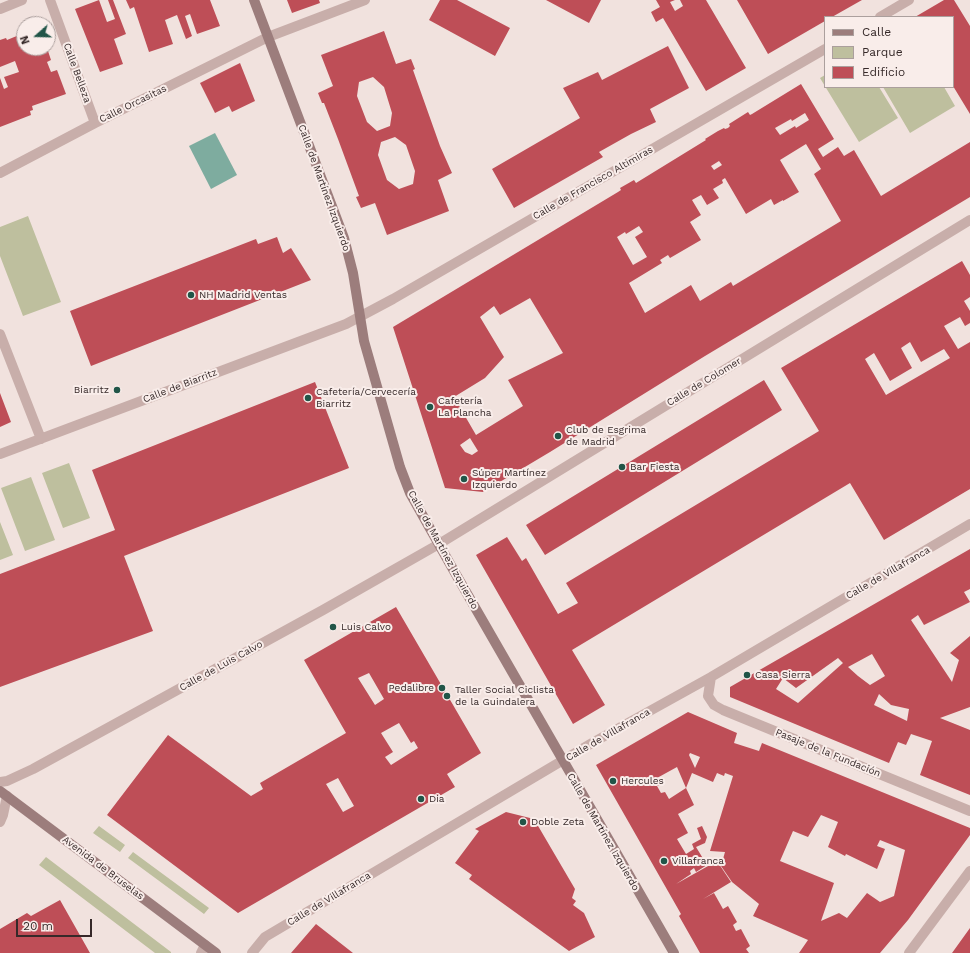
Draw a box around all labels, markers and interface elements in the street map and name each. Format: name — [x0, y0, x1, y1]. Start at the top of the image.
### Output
north arrow — [16, 16, 56, 56]
legend — [824, 16, 954, 88]
text: Calle — [862, 25, 891, 39]
text: N — [18, 34, 33, 46]
street label: Calle Belleza — [61, 41, 93, 105]
text: Parque — [862, 45, 903, 59]
text: Edificio — [862, 65, 905, 79]
street label: Calle Orcasitas — [97, 83, 169, 125]
street label: Calle de Martínez Izquierdo — [295, 123, 353, 253]
street label: Calle de Francisco Altimiras — [531, 144, 655, 222]
place label: NH Madrid Ventas — [199, 289, 287, 301]
marker: NH Madrid Ventas — [186, 290, 196, 300]
street label: Calle de Colomer — [665, 355, 743, 409]
street label: Calle de Biarritz — [141, 366, 219, 406]
place label: Biarritz — [74, 384, 109, 396]
marker: Biarritz — [112, 385, 122, 395]
place label: Cafetería/Cervecería Biarritz — [316, 386, 416, 410]
marker: Cafetería/Cervecería Biarritz — [303, 393, 313, 403]
place label: Cafetería La Plancha — [438, 395, 492, 418]
marker: Cafetería La Plancha — [425, 402, 435, 412]
place label: Club de Esgrima de Madrid — [566, 424, 646, 448]
marker: Club de Esgrima de Madrid — [553, 431, 563, 441]
place label: Bar Fiesta — [630, 461, 679, 473]
marker: Bar Fiesta — [617, 462, 627, 472]
place label: Súper Martínez Izquierdo — [472, 467, 546, 490]
marker: Súper Martínez Izquierdo — [459, 474, 469, 484]
street label: Calle de Martínez Izquierdo — [405, 489, 481, 611]
street label: Calle de Villafranca — [844, 544, 932, 602]
place label: Luis Calvo — [341, 621, 391, 633]
marker: Luis Calvo — [328, 622, 338, 632]
street label: Calle de Luis Calvo — [177, 638, 265, 694]
place label: Casa Sierra — [755, 669, 810, 681]
marker: Casa Sierra — [742, 670, 752, 680]
place label: Pedalibre — [389, 682, 434, 694]
marker: Pedalibre — [437, 683, 447, 693]
place label: Taller Social Ciclista de la Guindalera — [455, 684, 554, 708]
marker: Taller Social Ciclista de la Guindalera — [442, 691, 452, 701]
street label: Calle de Villafranca — [564, 706, 652, 764]
street label: Pasaje de la Fundación — [774, 726, 882, 780]
street label: Calle de Martínez Izquierdo — [564, 771, 642, 893]
place label: Hercules — [621, 775, 664, 787]
marker: Hercules — [608, 776, 618, 786]
place label: Dia — [429, 793, 444, 805]
marker: Dia — [416, 794, 426, 804]
place label: Doble Zeta — [531, 816, 584, 828]
marker: Doble Zeta — [518, 817, 528, 827]
street label: Avenida de Bruselas — [60, 834, 146, 902]
place label: Villafranca — [672, 855, 724, 867]
marker: Villafranca — [659, 856, 669, 866]
street label: Calle de Villafranca — [285, 869, 373, 929]
scale bar — [18, 911, 94, 937]
text: 20 m — [23, 919, 53, 933]

